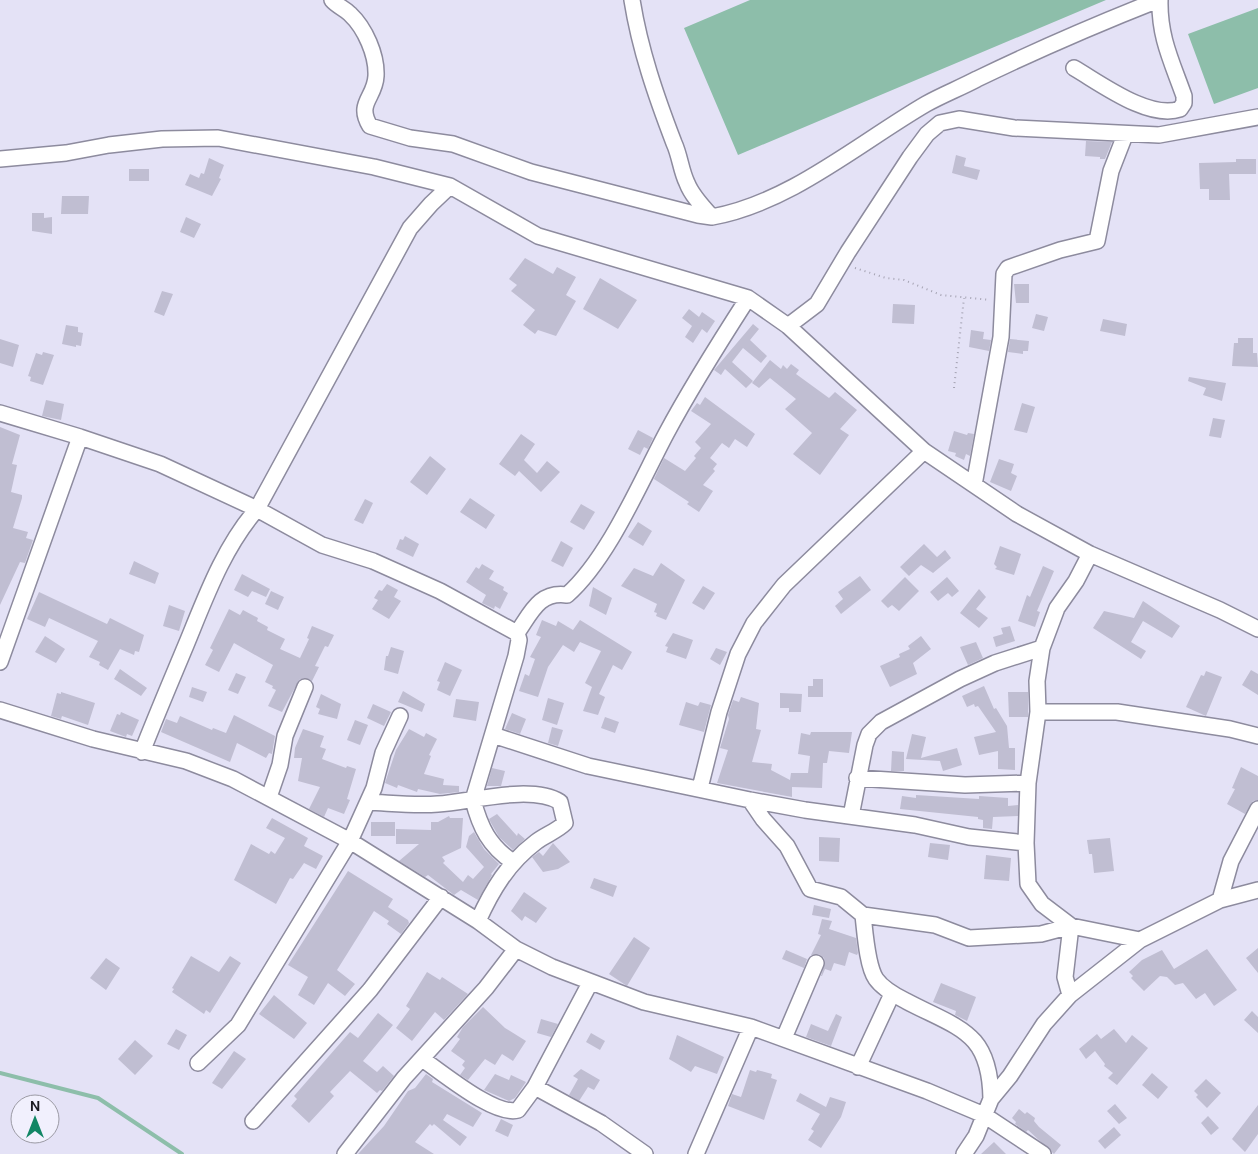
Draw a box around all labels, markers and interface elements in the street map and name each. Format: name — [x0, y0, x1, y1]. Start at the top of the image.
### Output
north arrow — [10, 1094, 60, 1144]
text: N — [30, 1097, 40, 1115]

